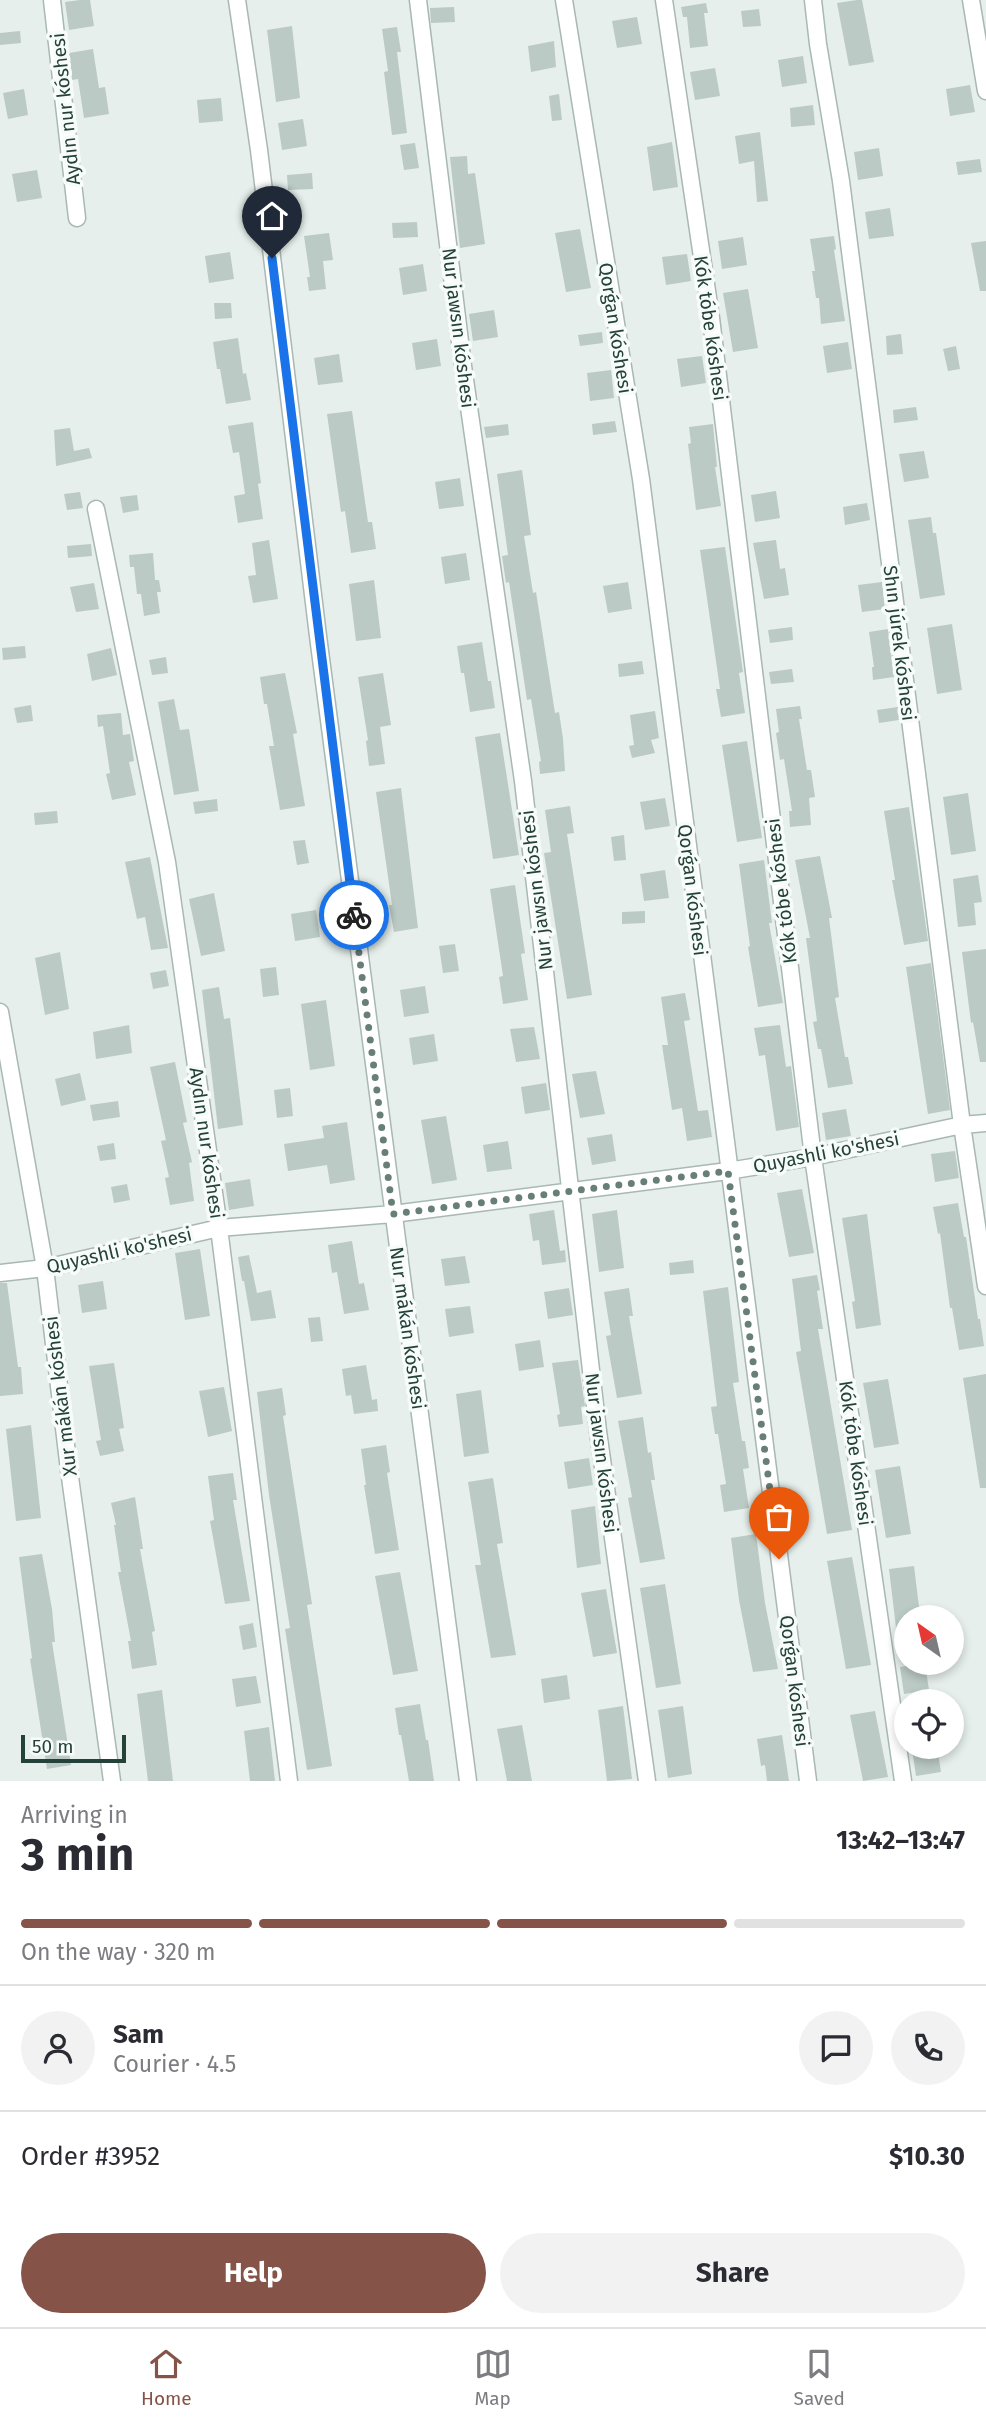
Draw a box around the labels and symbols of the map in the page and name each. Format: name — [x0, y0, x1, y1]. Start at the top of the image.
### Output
street label: Aydın nur kóshesi — [46, 32, 85, 186]
pin — [242, 186, 302, 258]
street label: Nur jawsın kóshesi — [437, 247, 480, 409]
street label: Kók tóbe kóshesi — [689, 254, 732, 402]
street label: Qorǵan kóshesi — [594, 261, 637, 395]
street label: Shın júrek kóshesi — [879, 564, 920, 722]
street label: Nur jawsın kóshesi — [515, 809, 558, 971]
street label: Kók tóbe kóshesi — [761, 817, 802, 965]
street label: Qorǵan kóshesi — [673, 823, 712, 957]
courier — [319, 880, 389, 950]
street label: Aydın nur kóshesi — [184, 1066, 229, 1220]
street label: Quyashli ko'shesi — [751, 1127, 901, 1178]
street label: Quyashli ko'shesi — [44, 1223, 194, 1278]
street label: Nur mákán kóshesi — [385, 1245, 430, 1411]
street label: Xur mákán kóshesi — [39, 1314, 82, 1477]
street label: Nur jawsın kóshesi — [580, 1372, 623, 1534]
street label: Kók tóbe kóshesi — [834, 1379, 877, 1527]
pin — [749, 1487, 809, 1559]
north arrow — [894, 1605, 964, 1675]
street label: Qorǵan kóshesi — [775, 1614, 814, 1748]
scale bar — [21, 1732, 126, 1764]

